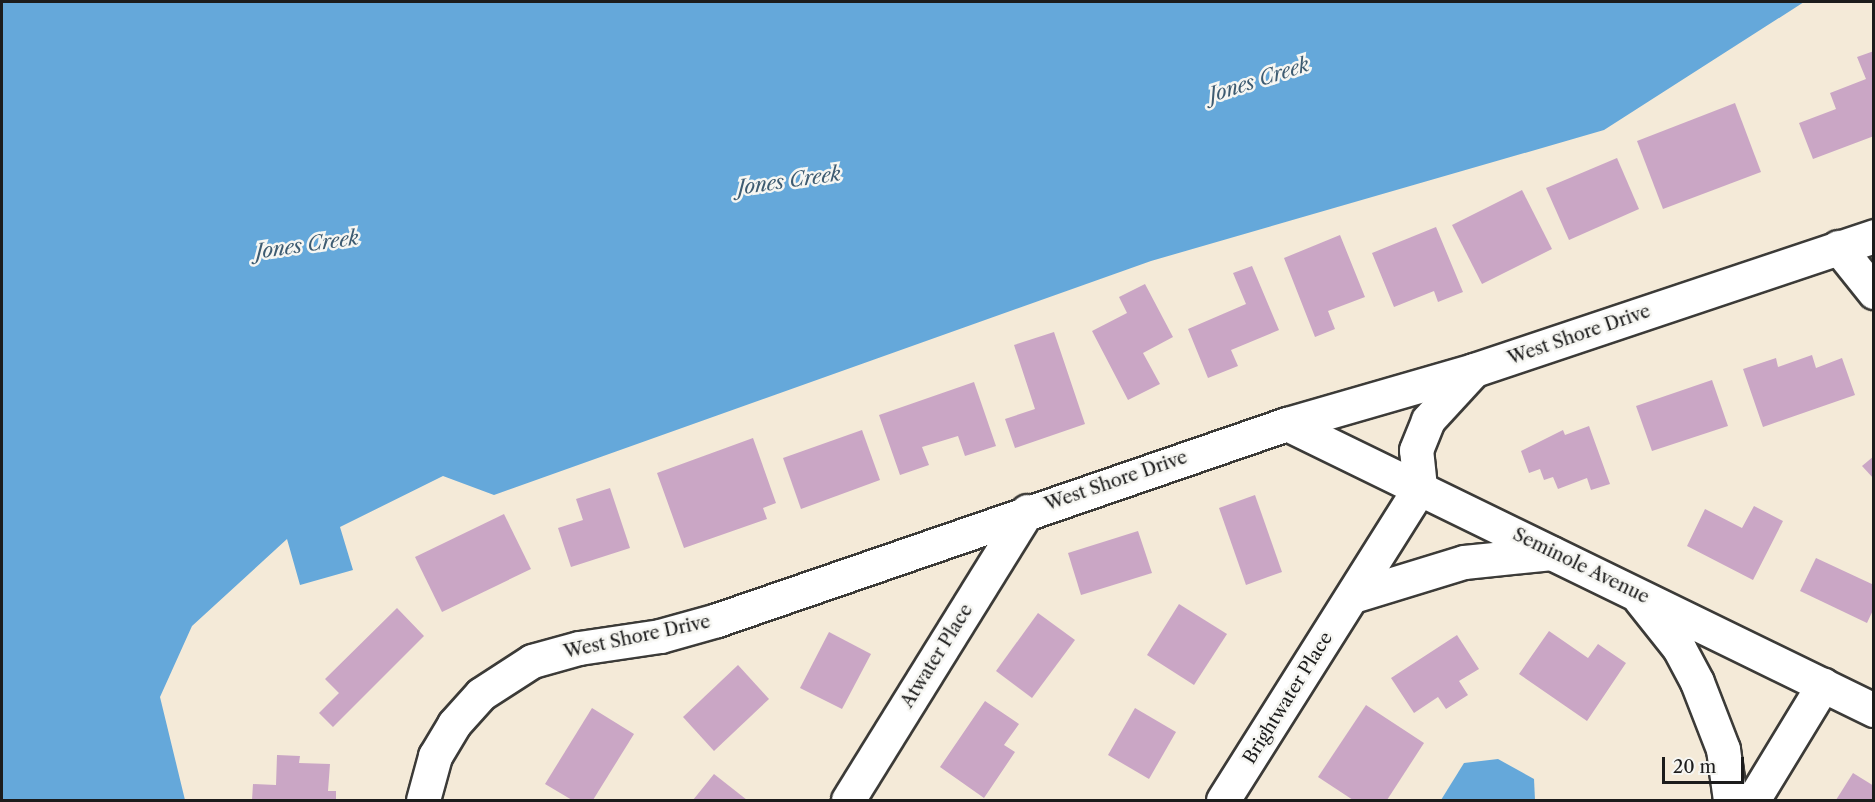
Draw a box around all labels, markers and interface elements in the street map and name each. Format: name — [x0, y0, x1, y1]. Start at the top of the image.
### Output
water label: Jones Creek — [1206, 52, 1312, 108]
water label: Jones Creek — [736, 162, 842, 200]
water label: Jones Creek — [254, 226, 360, 264]
street label: West Shore Drive — [1505, 300, 1653, 370]
street label: West Shore Drive — [1042, 446, 1190, 516]
street label: Seminole Avenue — [1509, 524, 1653, 608]
street label: Atwater Place — [896, 600, 978, 712]
street label: West Shore Drive — [562, 611, 712, 663]
street label: Brightwater Place — [1239, 628, 1337, 768]
scale bar — [1665, 745, 1748, 783]
text: 20 m — [1673, 756, 1716, 778]

